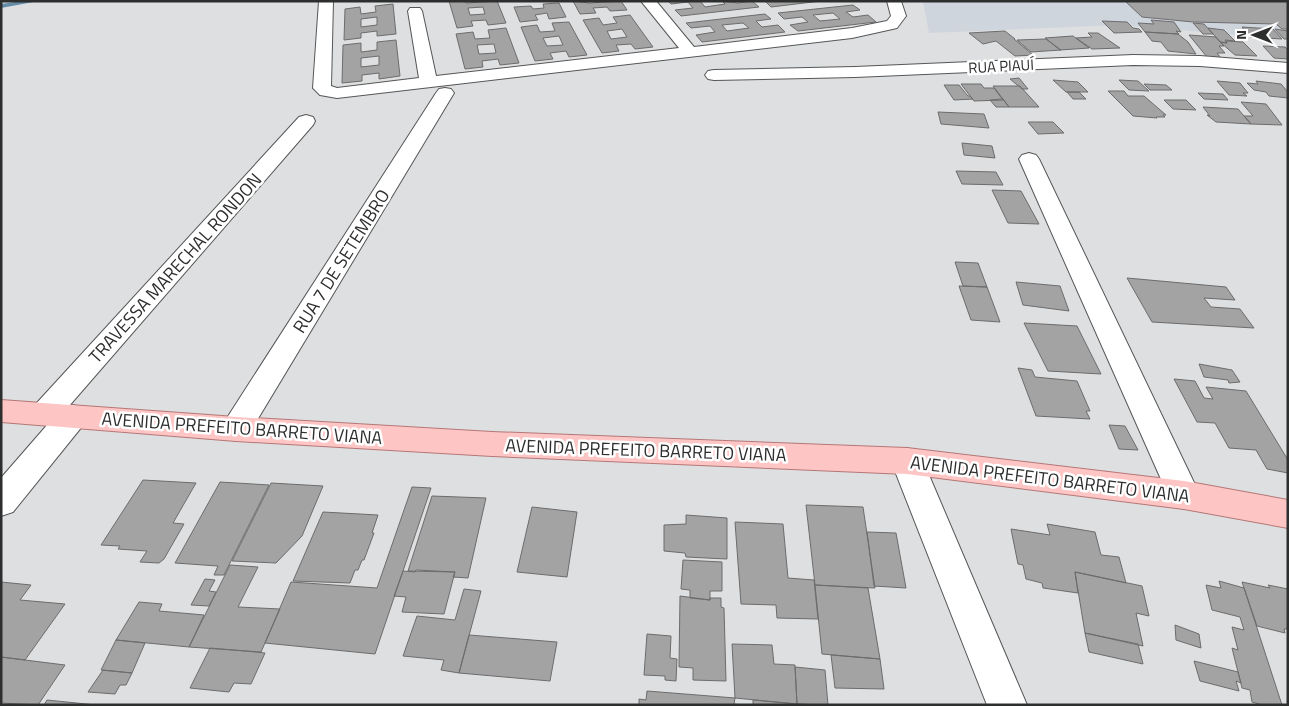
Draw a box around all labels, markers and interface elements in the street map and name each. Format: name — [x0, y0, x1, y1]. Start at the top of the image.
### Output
north arrow — [1229, 10, 1279, 60]
text: N — [1230, 30, 1251, 40]
street label: RUA PIAUÍ — [968, 53, 1035, 79]
street label: TRAVESSA MARECHAL RONDON — [82, 167, 268, 369]
street label: RUA 7 DE SETEMBRO — [286, 184, 396, 338]
street label: AVENIDA PREFEITO BARRETO VIANA — [101, 405, 383, 451]
street label: AVENIDA PREFEITO BARRETO VIANA — [505, 432, 787, 468]
street label: AVENIDA PREFEITO BARRETO VIANA — [909, 448, 1191, 510]

